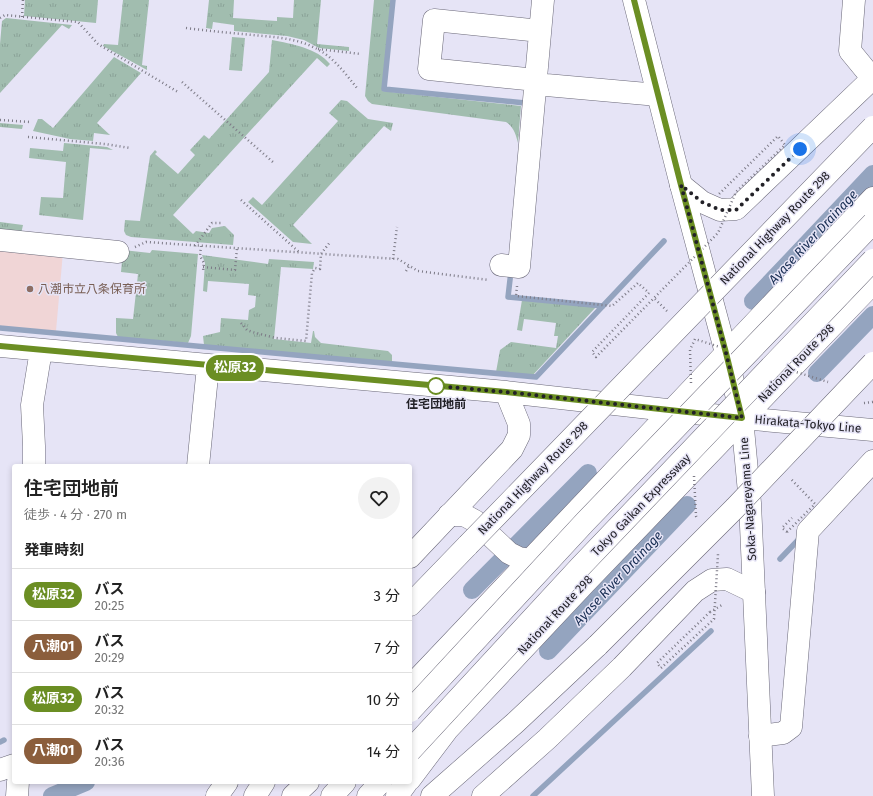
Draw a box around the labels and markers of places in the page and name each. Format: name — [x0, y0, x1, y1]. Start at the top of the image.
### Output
place label: 八潮市立八条保育所 — [38, 282, 146, 296]
marker: 八潮市立八条保育所 — [25, 284, 35, 294]
marker: 住宅団地前 — [427, 377, 445, 395]
place label: 住宅団地前 — [406, 397, 466, 411]

